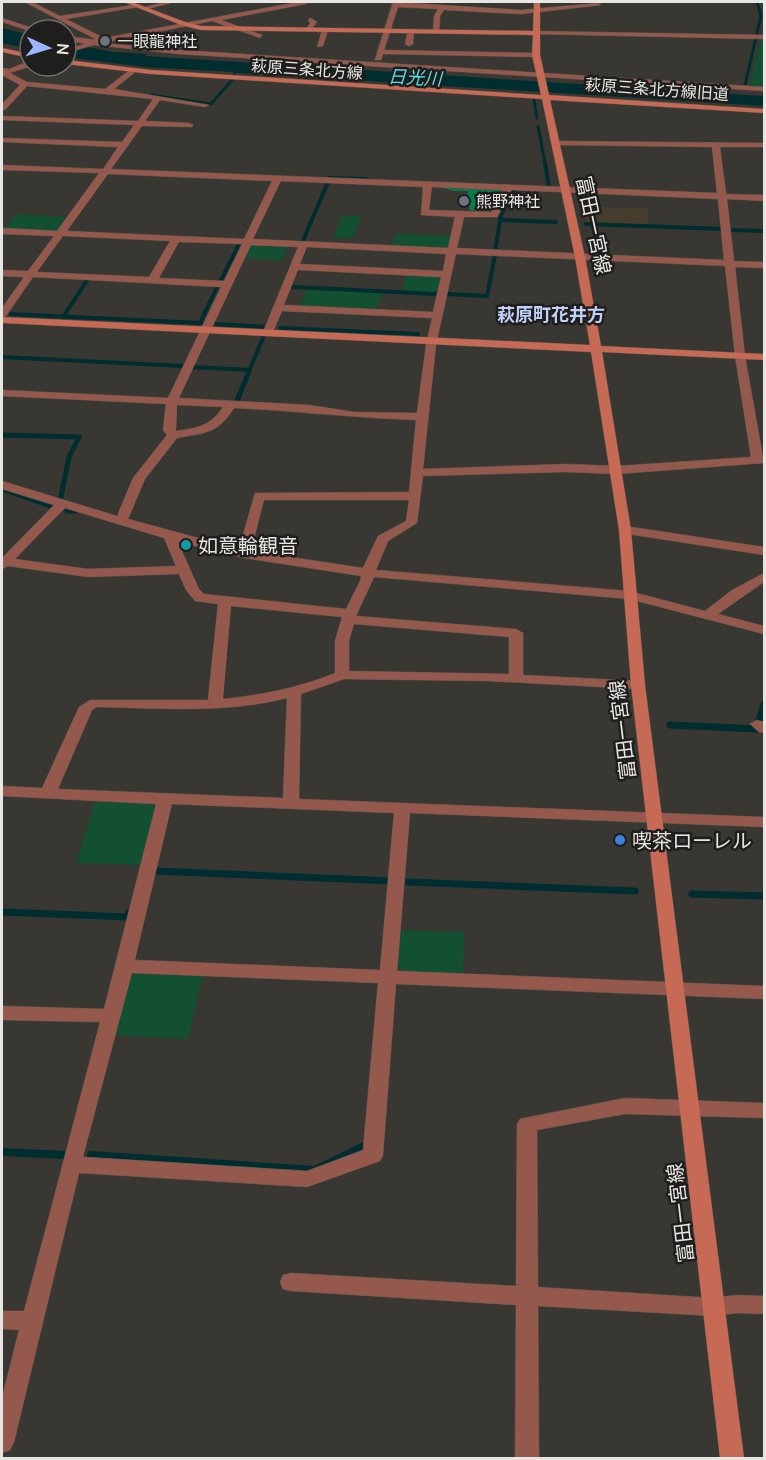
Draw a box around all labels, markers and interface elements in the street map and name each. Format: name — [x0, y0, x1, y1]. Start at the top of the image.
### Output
north arrow — [18, 18, 78, 78]
place label: 一眼龍神社 — [117, 30, 197, 52]
marker: 一眼龍神社 — [98, 34, 112, 48]
text: N — [52, 43, 74, 56]
street label: 萩原三条北方線 — [250, 54, 364, 84]
water label: 日光川 — [387, 64, 445, 91]
street label: 萩原三条北方線旧道 — [584, 73, 730, 105]
street label: 富田一宮線 — [570, 173, 618, 277]
place label: 熊野神社 — [476, 190, 540, 212]
marker: 熊野神社 — [457, 194, 471, 208]
district label: 萩原町花井方 — [497, 302, 605, 326]
place label: 如意輪観音 — [198, 532, 298, 559]
marker: 如意輪観音 — [179, 538, 193, 552]
street label: 富田一宮線 — [603, 679, 641, 781]
place label: 喫茶ローレル — [632, 827, 752, 854]
marker: 喫茶ローレル — [613, 833, 627, 847]
street label: 富田一宮線 — [661, 1162, 699, 1264]

